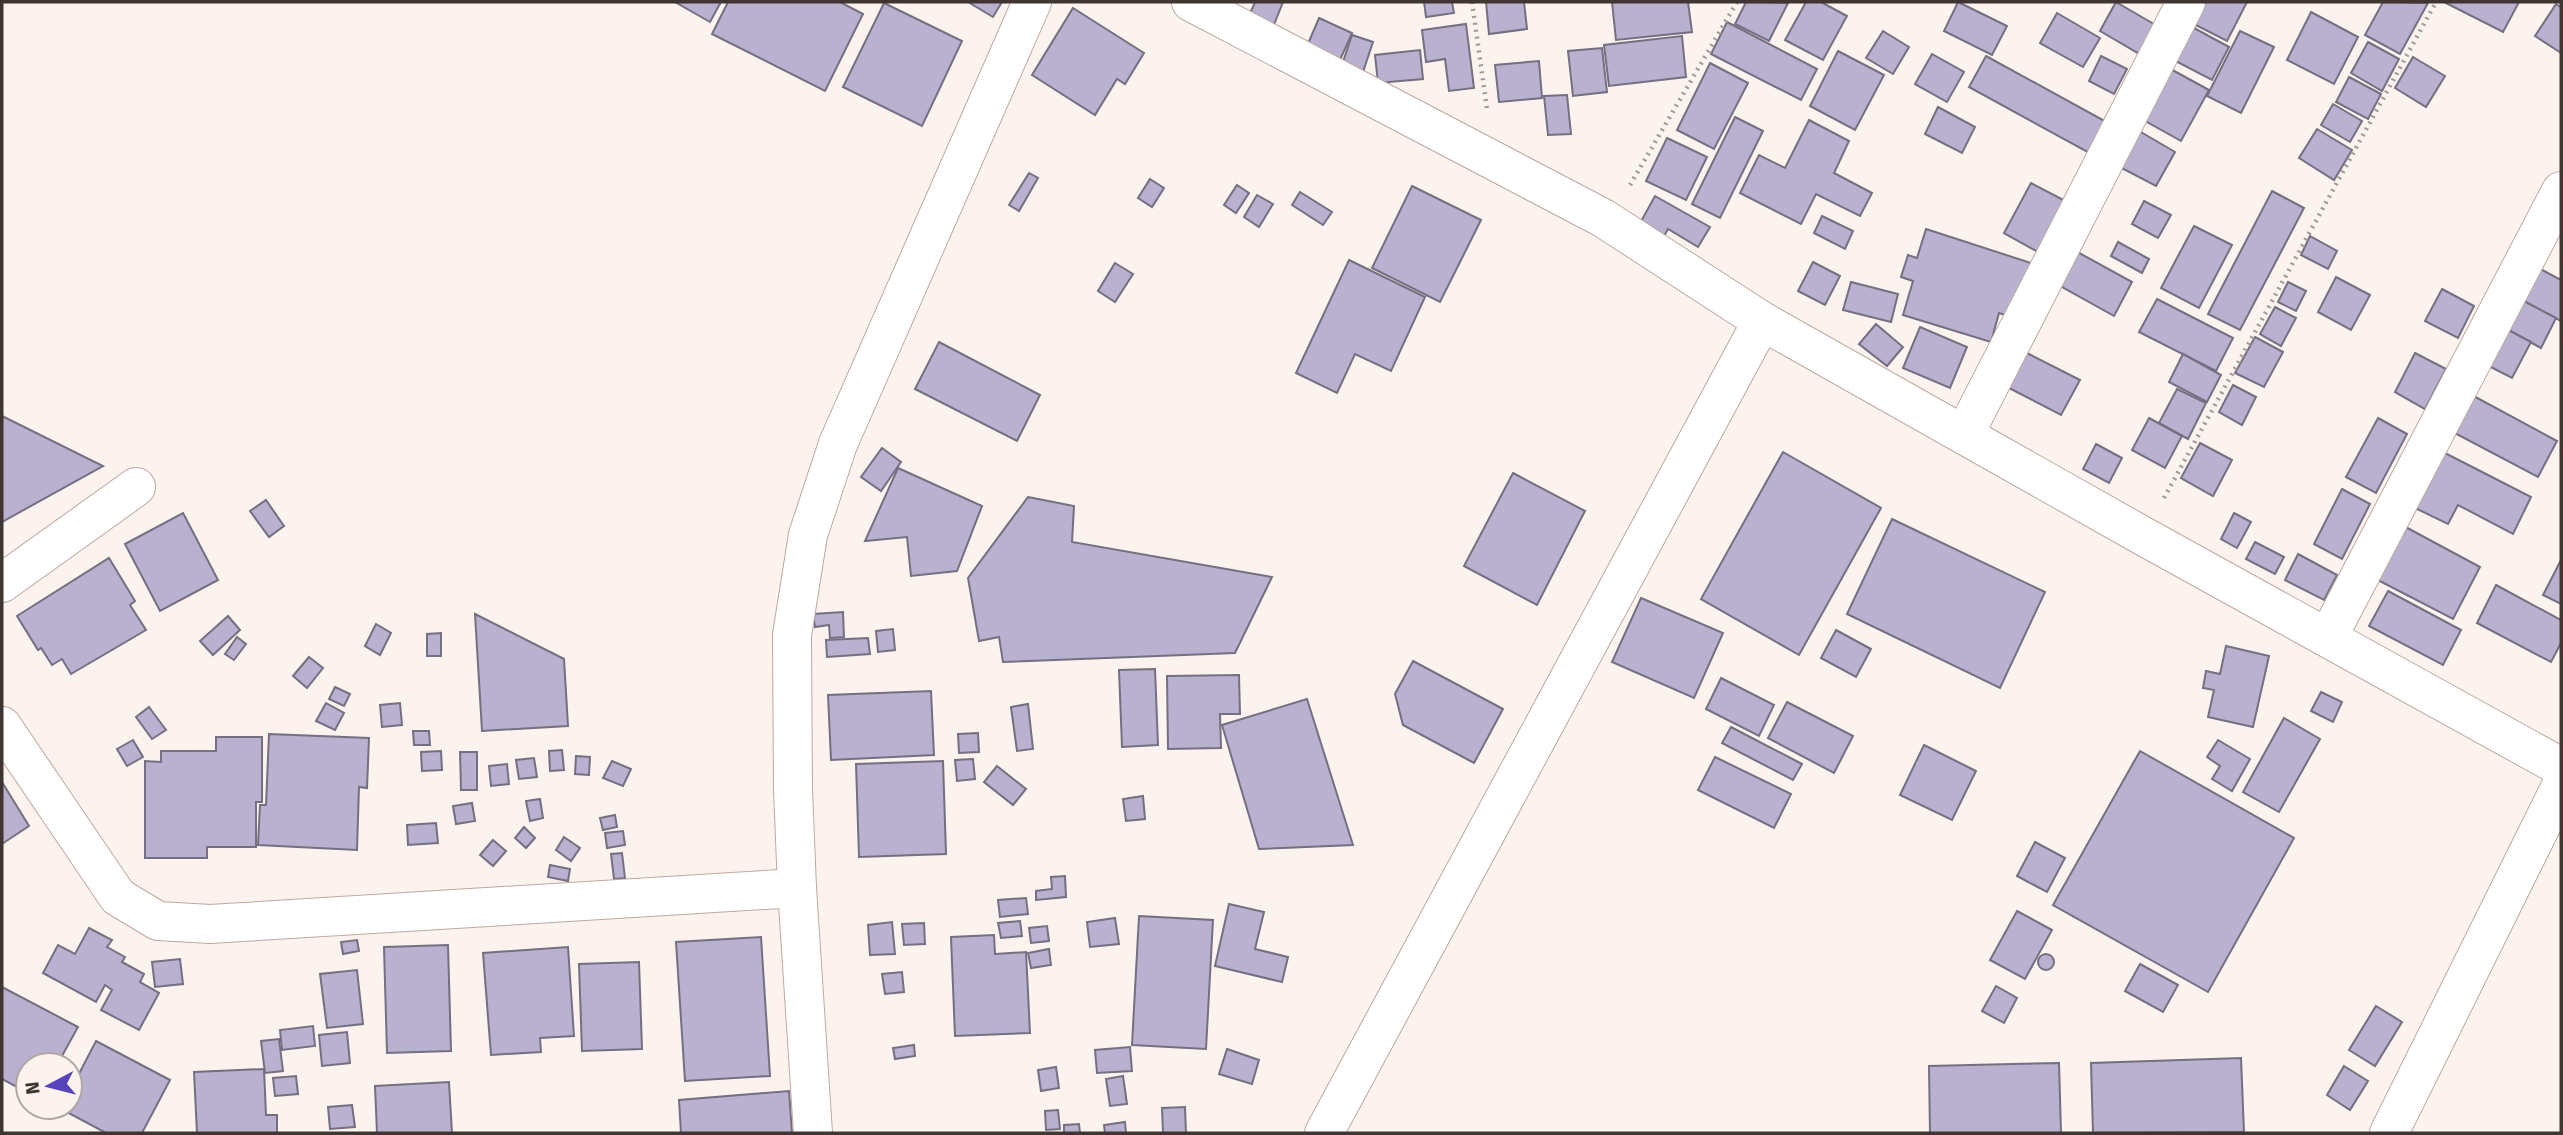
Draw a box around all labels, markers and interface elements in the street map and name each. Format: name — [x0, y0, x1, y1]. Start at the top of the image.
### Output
north arrow — [14, 1051, 84, 1121]
text: N — [20, 1080, 45, 1096]

